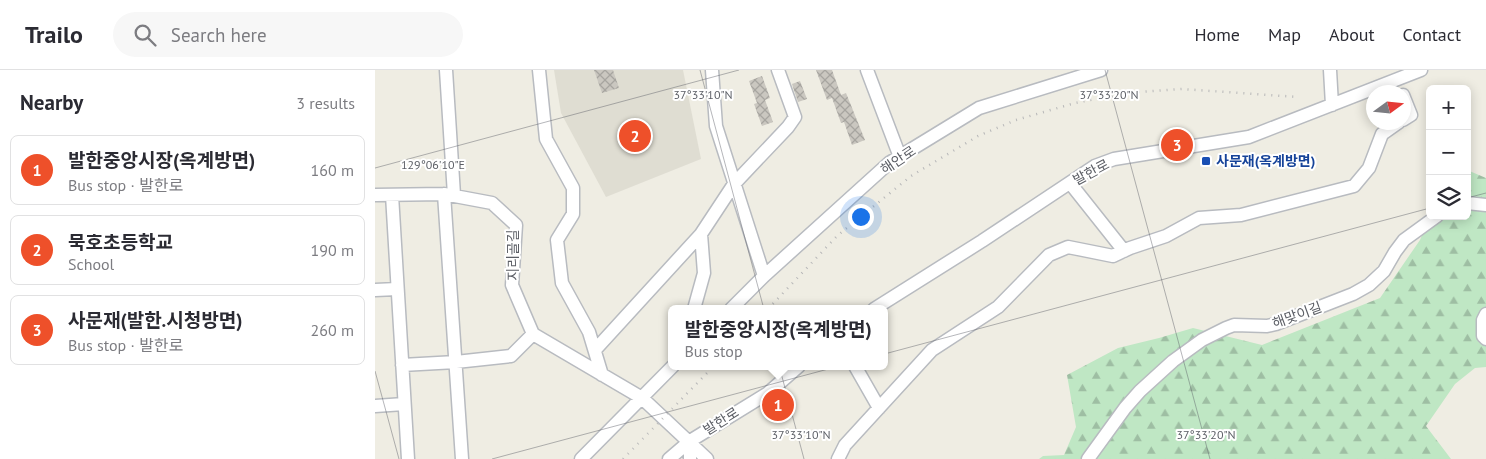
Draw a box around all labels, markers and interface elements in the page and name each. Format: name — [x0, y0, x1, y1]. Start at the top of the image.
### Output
search box — [113, 12, 463, 57]
text: Trailo — [25, 19, 83, 50]
icon: search — [131, 21, 159, 49]
text: Search here — [171, 23, 267, 47]
text: Home — [1194, 23, 1240, 46]
text: Map — [1268, 23, 1301, 46]
text: About — [1329, 23, 1375, 46]
text: Contact — [1403, 23, 1461, 46]
north arrow — [1366, 85, 1411, 130]
map controls — [1426, 85, 1471, 220]
button: + — [1426, 85, 1471, 130]
text: 37°33'10"N — [673, 87, 733, 102]
text: 37°33'20"N — [1079, 87, 1139, 102]
text: Nearby — [20, 89, 83, 116]
text: 3 results — [296, 93, 355, 113]
pin: 2 — [619, 117, 651, 155]
pin: 3 — [1161, 126, 1193, 164]
button: − — [1426, 130, 1471, 175]
street label: 해안로 — [877, 142, 919, 178]
text: 발한중앙시장(옥계방면) — [68, 148, 255, 172]
place label: 사문재(옥계방면) — [1216, 152, 1315, 170]
street label: 발한로 — [1070, 155, 1112, 189]
marker: 사문재(옥계방면) — [1200, 155, 1212, 167]
text: 129°06'10"E — [401, 157, 465, 172]
text: 1 — [32, 160, 42, 180]
text: 160 m — [311, 160, 354, 180]
text: Bus stop · 발한로 — [68, 175, 183, 195]
button: layers — [1426, 175, 1471, 220]
your location — [848, 204, 874, 230]
street label: 지리골길 — [504, 229, 522, 281]
text: 묵호초등학교 — [68, 230, 173, 254]
text: 2 — [32, 240, 42, 260]
text: 190 m — [311, 240, 354, 260]
text: School — [68, 254, 114, 274]
street label: 해맞이길 — [1270, 298, 1324, 332]
popup — [668, 305, 888, 370]
text: 사문재(발한.시청방면) — [68, 308, 242, 332]
text: 발한중앙시장(옥계방면) — [684, 317, 872, 341]
text: 3 — [32, 320, 42, 340]
text: 260 m — [311, 320, 354, 340]
text: Bus stop · 발한로 — [68, 335, 183, 355]
text: Bus stop — [684, 341, 743, 361]
pin: 1 — [762, 386, 794, 424]
street label: 발한로 — [700, 403, 742, 439]
text: 37°33'10"N — [771, 427, 831, 442]
text: 37°33'20"N — [1176, 427, 1236, 442]

